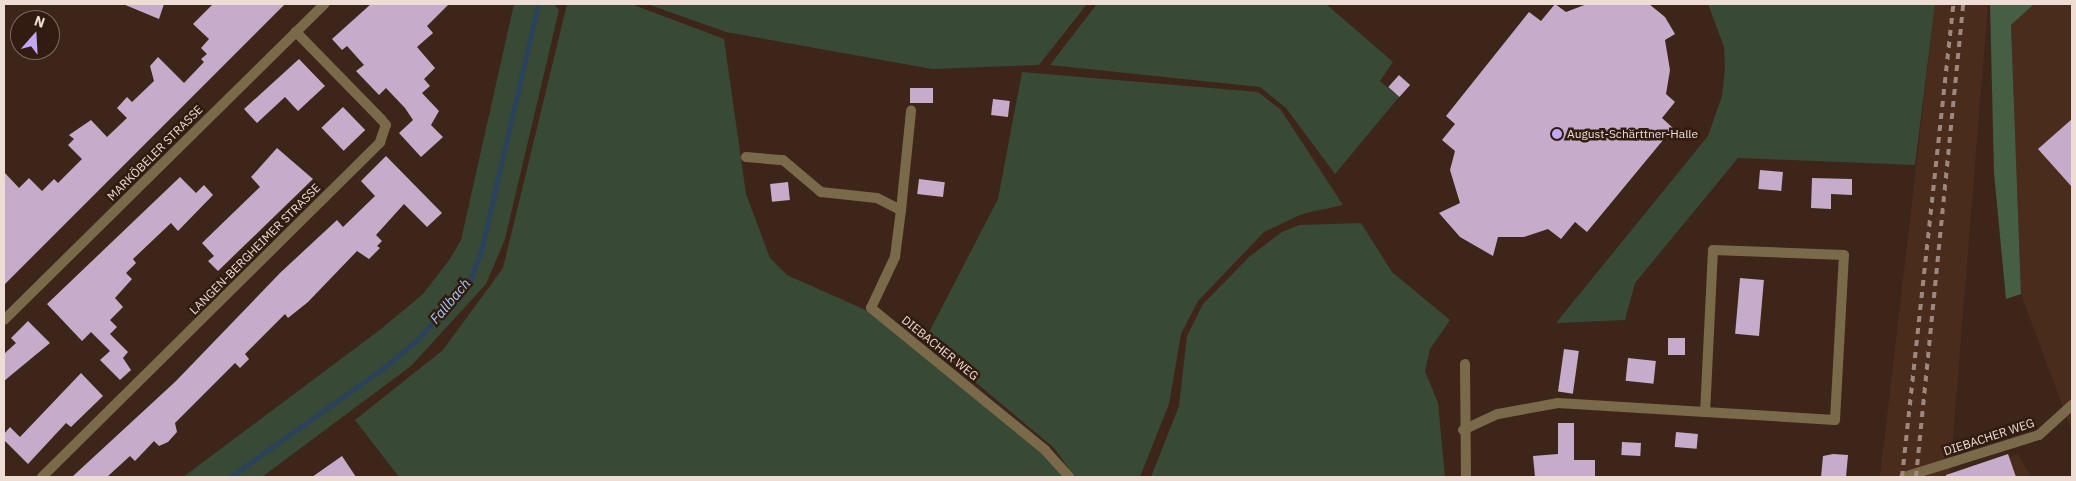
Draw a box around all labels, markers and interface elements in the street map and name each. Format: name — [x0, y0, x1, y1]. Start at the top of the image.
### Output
north arrow — [10, 10, 60, 60]
text: N — [32, 12, 47, 32]
street label: MARKÖBELER STRASSE — [104, 102, 206, 204]
place label: August-Schärttner-Halle — [1567, 127, 1698, 141]
marker: August-Schärttner-Halle — [1551, 128, 1563, 140]
street label: LANGEN-BERGHEIMER STRASSE — [187, 181, 323, 317]
water label: Fallbach — [426, 275, 474, 327]
street label: DIEBACHER WEG — [899, 313, 981, 383]
street label: DIEBACHER WEG — [1942, 416, 2036, 458]

